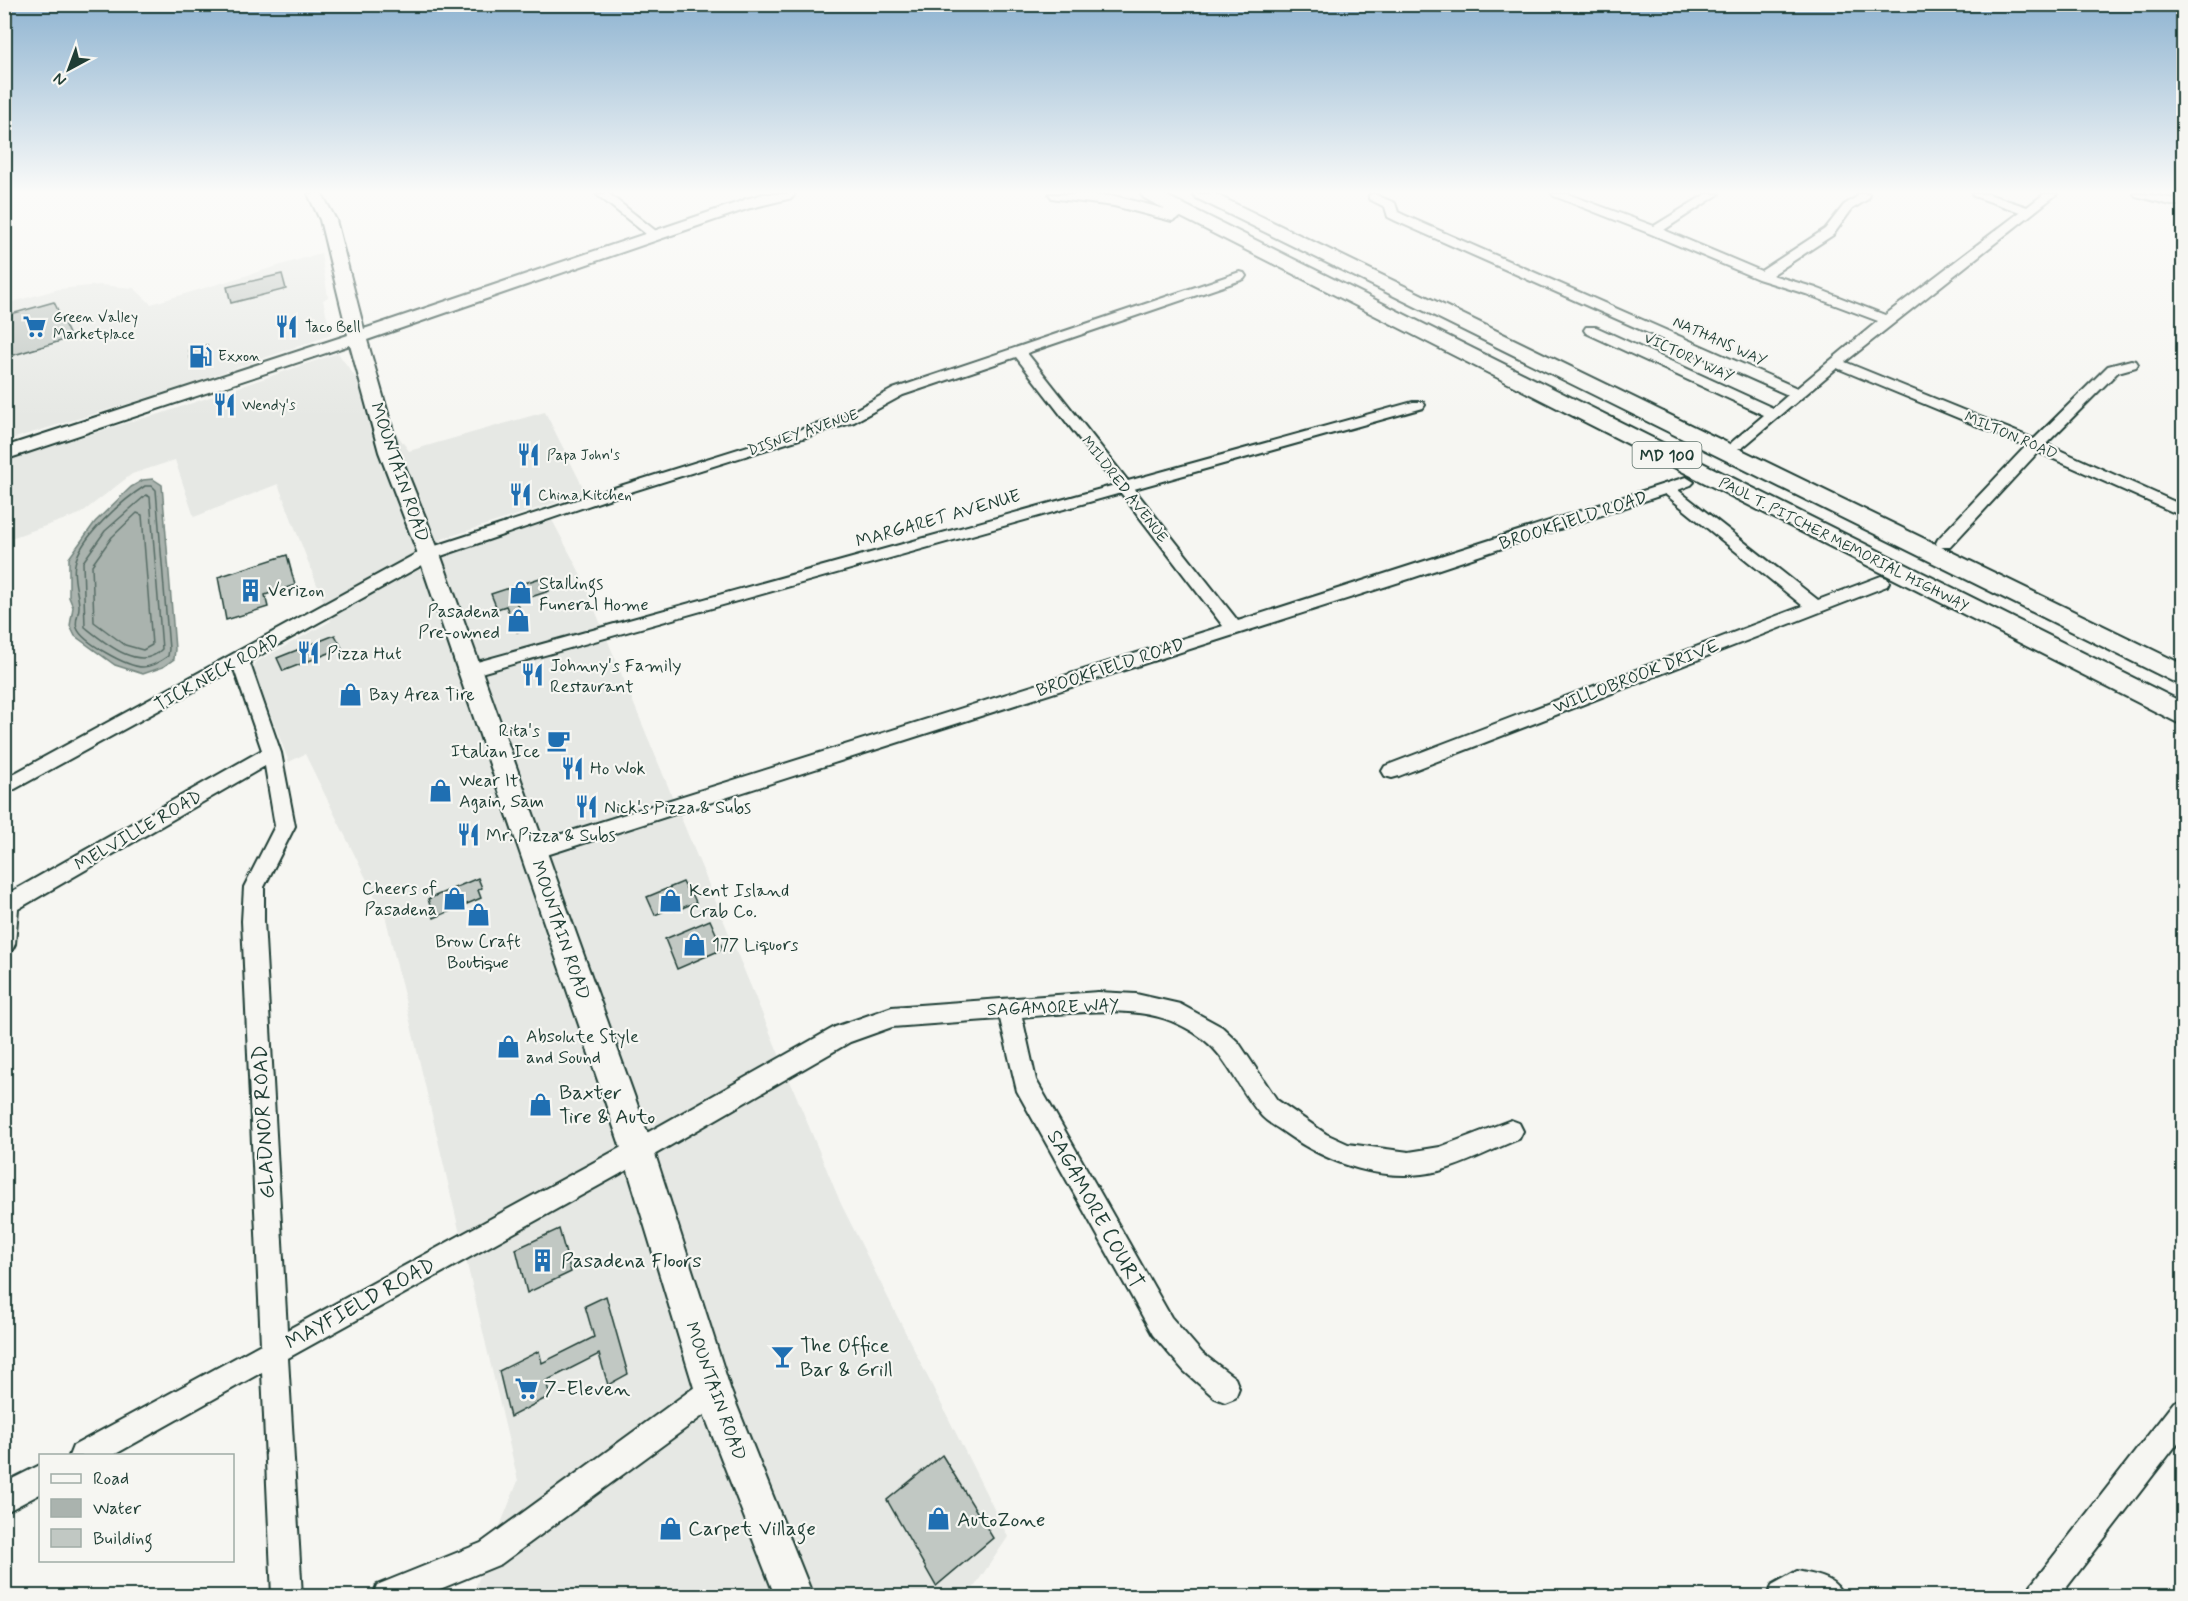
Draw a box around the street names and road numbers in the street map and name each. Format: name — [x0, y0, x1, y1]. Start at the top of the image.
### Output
street label: NATHANS WAY — [1670, 312, 1770, 372]
street label: VICTORY WAY — [1640, 328, 1737, 388]
street label: MOUNTAIN ROAD — [364, 399, 434, 545]
street label: DISNEY AVENUE — [745, 405, 862, 461]
street label: MILTON ROAD — [1961, 407, 2060, 465]
street label: MILDRED AVENUE — [1076, 432, 1172, 547]
road number: MD 100 — [1632, 442, 1702, 468]
street label: PAUL T. PITCHER MEMORIAL HIGHWAY — [1715, 473, 1972, 617]
street label: MARGARET AVENUE — [853, 484, 1023, 554]
street label: BROOKFIELD ROAD — [1496, 486, 1650, 556]
street label: TICK NECK ROAD — [151, 628, 284, 717]
street label: BROOKFIELD ROAD — [1033, 633, 1187, 703]
street label: WILLOBROOK DRIVE — [1550, 634, 1723, 720]
street label: MELVILLE ROAD — [71, 785, 206, 877]
street label: MOUNTAIN ROAD — [525, 857, 595, 1003]
street label: SAGAMORE WAY — [986, 994, 1120, 1022]
street label: GLADNOR ROAD — [246, 1044, 282, 1200]
street label: SAGAMORE COURT — [1040, 1125, 1150, 1294]
street label: MAYFIELD ROAD — [281, 1251, 440, 1357]
street label: MOUNTAIN ROAD — [679, 1319, 751, 1464]

